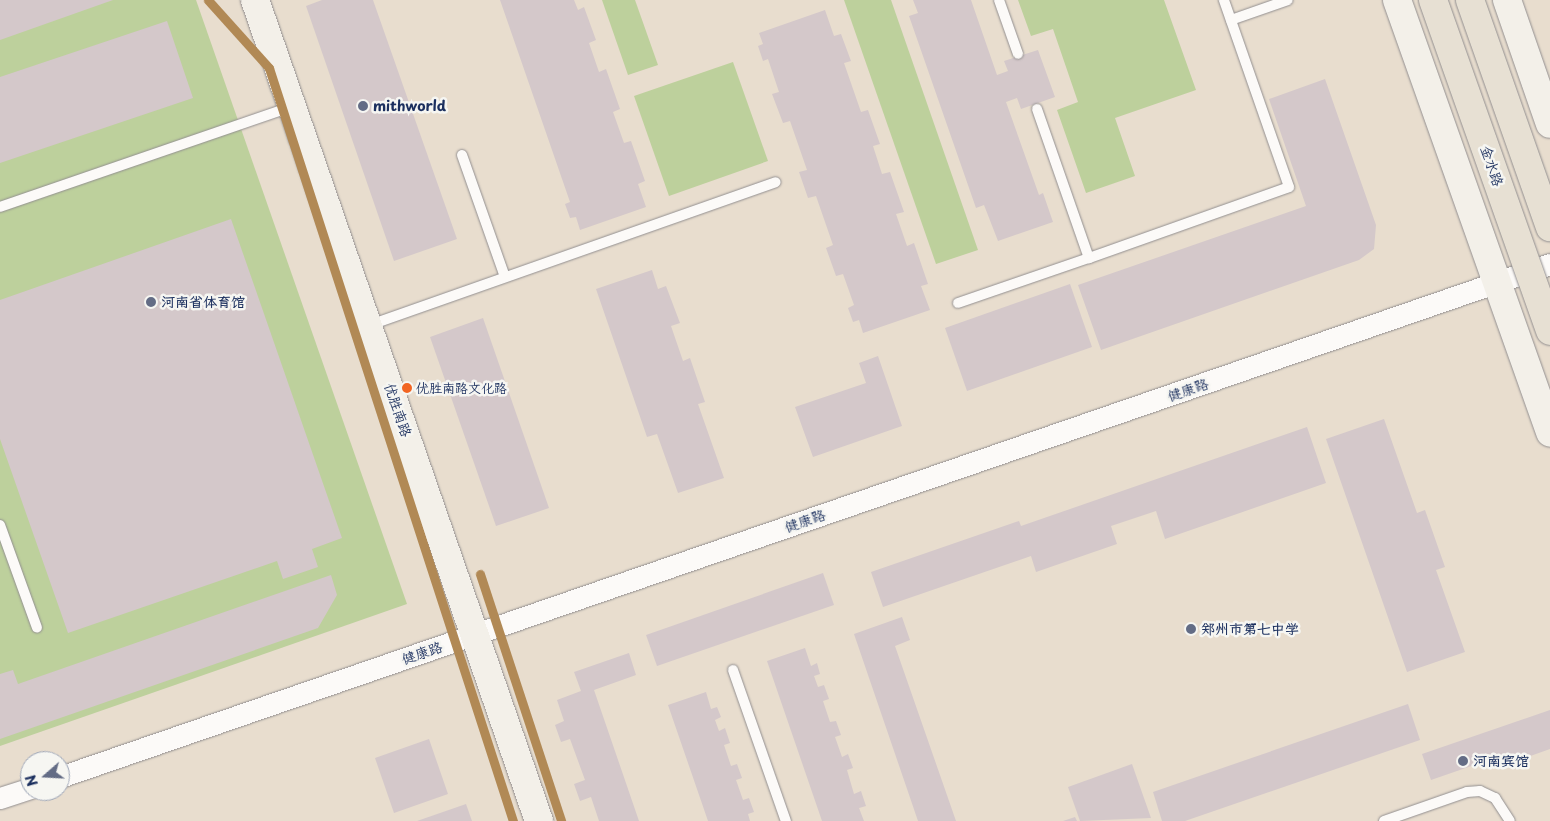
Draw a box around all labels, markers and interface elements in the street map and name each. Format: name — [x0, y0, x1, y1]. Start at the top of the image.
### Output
place label: mithworld — [373, 98, 446, 114]
marker: mithworld — [357, 100, 369, 112]
street label: 金水路 — [1477, 143, 1507, 189]
place label: 河南省体育馆 — [161, 294, 245, 310]
marker: 河南省体育馆 — [145, 296, 157, 308]
street label: 健康路 — [1165, 375, 1211, 405]
place label: 优胜南路文化路 — [416, 380, 507, 396]
street label: 优胜南路 — [381, 381, 415, 439]
marker: 优胜南路文化路 — [402, 383, 412, 393]
street label: 健康路 — [782, 506, 828, 536]
place label: 郑州市第七中学 — [1201, 621, 1299, 637]
marker: 郑州市第七中学 — [1185, 623, 1197, 635]
street label: 健康路 — [399, 638, 445, 668]
north arrow — [20, 751, 70, 801]
place label: 河南宾馆 — [1473, 753, 1529, 769]
marker: 河南宾馆 — [1457, 755, 1469, 767]
text: N — [20, 772, 43, 789]

